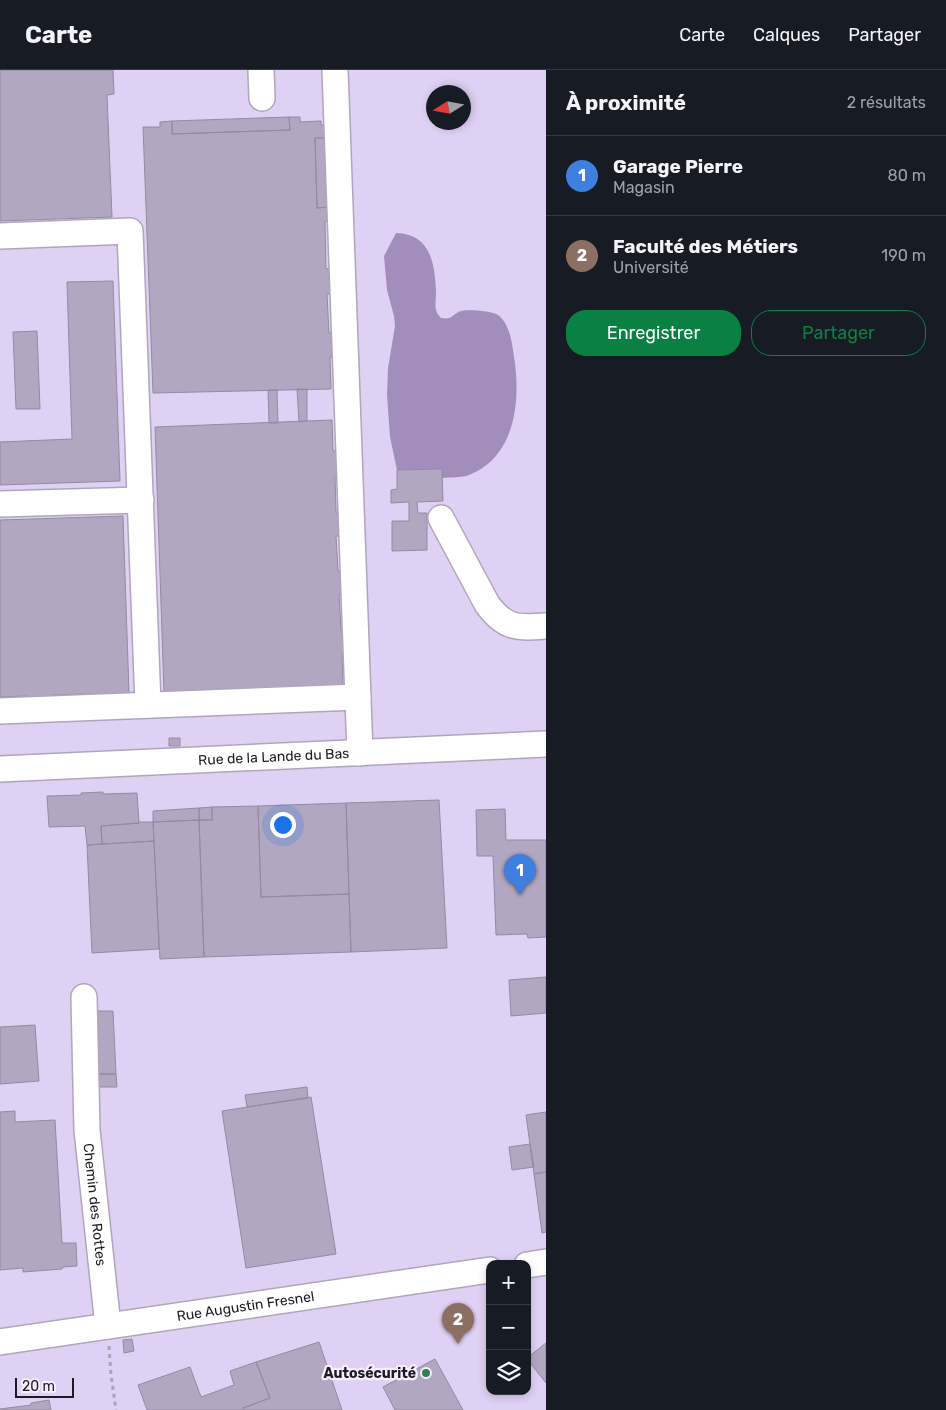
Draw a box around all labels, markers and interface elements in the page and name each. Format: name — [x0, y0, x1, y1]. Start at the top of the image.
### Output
text: Carte — [25, 21, 92, 49]
text: Carte — [679, 24, 725, 46]
text: Calques — [753, 24, 820, 46]
text: Partager — [848, 24, 921, 46]
north arrow — [426, 85, 471, 130]
text: À proximité — [566, 90, 686, 115]
text: 2 résultats — [847, 93, 926, 112]
text: Garage Pierre — [613, 155, 743, 178]
text: 1 — [578, 166, 586, 185]
text: 80 m — [888, 166, 926, 185]
text: Magasin — [613, 178, 675, 197]
text: Faculté des Métiers — [613, 235, 798, 258]
text: 2 — [577, 246, 587, 265]
text: 190 m — [881, 246, 926, 265]
text: Université — [613, 258, 689, 277]
button: Enregistrer — [566, 310, 741, 356]
button: Partager — [751, 310, 926, 356]
street label: Rue de la Lande du Bas — [198, 745, 350, 769]
your location — [270, 812, 296, 838]
pin: 1 — [504, 854, 536, 895]
street label: Chemin des Rottes — [79, 1142, 110, 1267]
map controls — [486, 1260, 531, 1395]
button: + — [486, 1260, 531, 1305]
street label: Rue Augustin Fresnel — [176, 1288, 315, 1325]
pin: 2 — [442, 1303, 474, 1344]
button: − — [486, 1305, 531, 1350]
button: layers — [486, 1350, 531, 1395]
place label: Autosécurité — [323, 1365, 416, 1382]
marker: Autosécurité — [420, 1367, 432, 1379]
scale bar — [15, 1375, 74, 1398]
text: 20 m — [22, 1378, 55, 1395]

